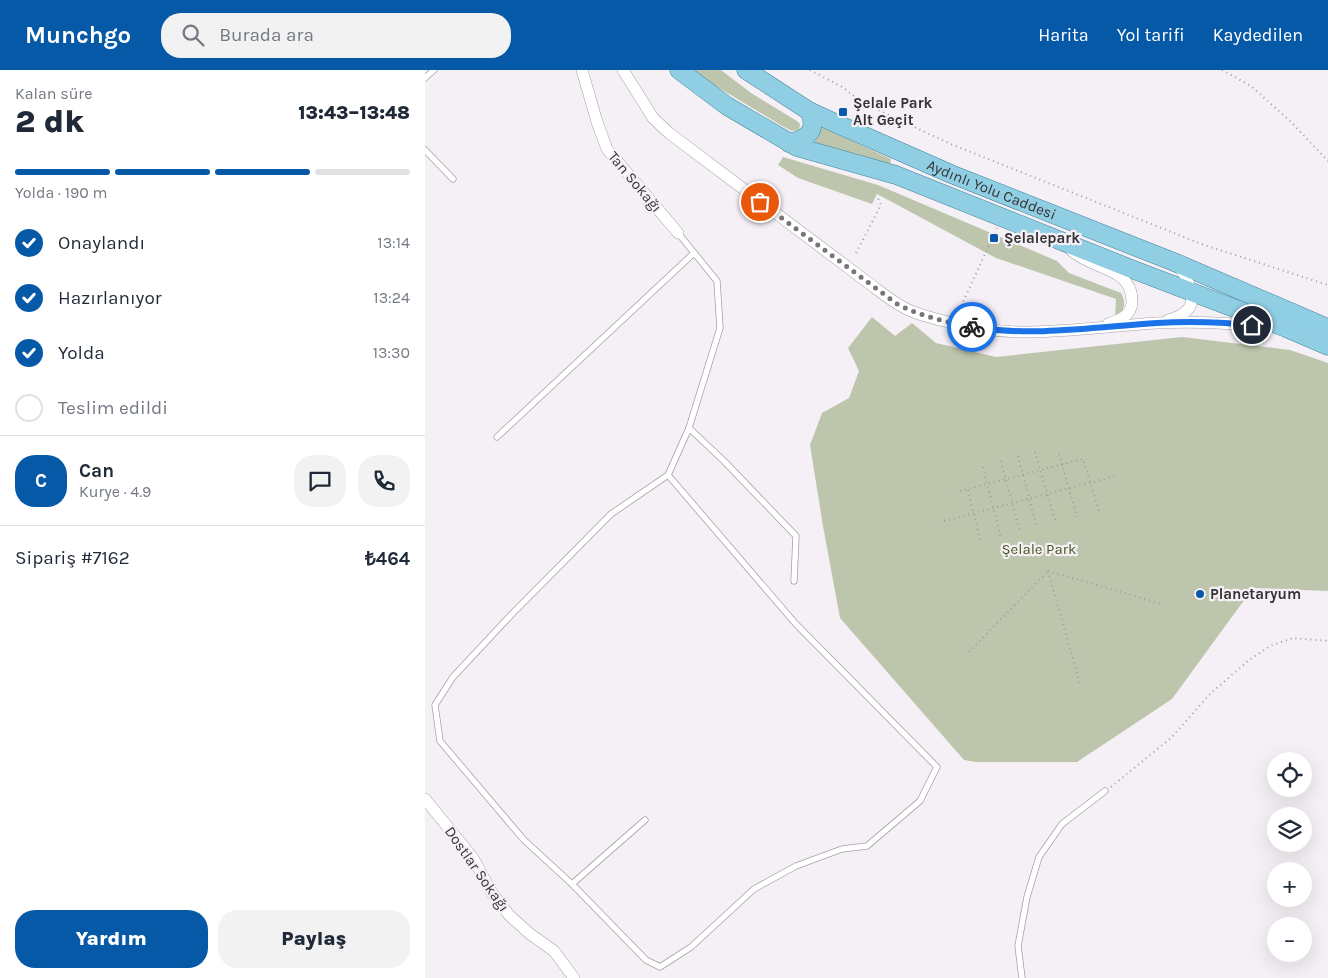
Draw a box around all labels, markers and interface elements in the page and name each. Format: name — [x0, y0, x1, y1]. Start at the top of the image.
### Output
search box — [161, 13, 511, 58]
text: Munchgo — [25, 21, 131, 49]
icon: search — [179, 21, 207, 49]
text: Burada ara — [219, 24, 314, 46]
text: Harita — [1038, 24, 1089, 46]
text: Yol tarifi — [1117, 24, 1185, 46]
text: Kaydedilen — [1213, 24, 1303, 46]
text: Kalan süre — [15, 84, 92, 103]
place label: Şelale Park Alt Geçit — [853, 94, 933, 129]
text: 13:43–13:48 — [298, 102, 410, 124]
text: 2 dk — [15, 103, 84, 140]
marker: Şelale Park Alt Geçit — [837, 106, 849, 118]
street label: Tan Sokağı — [604, 148, 666, 216]
street label: Aydınlı Yolu Caddesi — [924, 156, 1059, 224]
pin — [739, 181, 781, 223]
text: Yolda · 190 m — [15, 183, 108, 202]
icon: bag — [746, 188, 774, 216]
icon: check — [15, 229, 43, 257]
place label: Şelalepark — [1004, 229, 1080, 247]
text: Onaylandı — [58, 232, 145, 254]
marker: Şelalepark — [988, 232, 1000, 244]
text: 13:14 — [377, 233, 410, 252]
icon: check — [15, 284, 43, 312]
text: Hazırlanıyor — [58, 287, 162, 309]
text: 13:24 — [373, 288, 410, 307]
courier — [947, 302, 997, 352]
pin — [1231, 304, 1273, 346]
icon: home — [1238, 311, 1266, 339]
icon: bike — [958, 313, 986, 341]
icon: check — [15, 339, 43, 367]
text: Yolda — [58, 342, 105, 364]
text: 13:30 — [373, 343, 410, 362]
text: Teslim edildi — [58, 397, 168, 419]
button: chat — [294, 455, 346, 507]
button: phone — [358, 455, 410, 507]
text: Can — [79, 460, 114, 482]
text: C — [35, 470, 47, 492]
text: Kurye · 4.9 — [79, 482, 151, 501]
park label: Şelale Park — [1001, 540, 1077, 558]
text: Sipariş #7162 — [15, 547, 130, 569]
text: ₺464 — [365, 548, 410, 570]
place label: Planetaryum — [1210, 585, 1301, 603]
marker: Planetaryum — [1194, 588, 1206, 600]
map controls — [1267, 752, 1312, 962]
button: locate — [1267, 752, 1312, 797]
button: layers — [1267, 807, 1312, 852]
street label: Dostlar Sokağı — [441, 823, 513, 915]
button: + — [1267, 862, 1312, 907]
button: Yardım — [15, 910, 208, 968]
button: Paylaş — [218, 910, 410, 968]
button: − — [1267, 917, 1312, 962]

